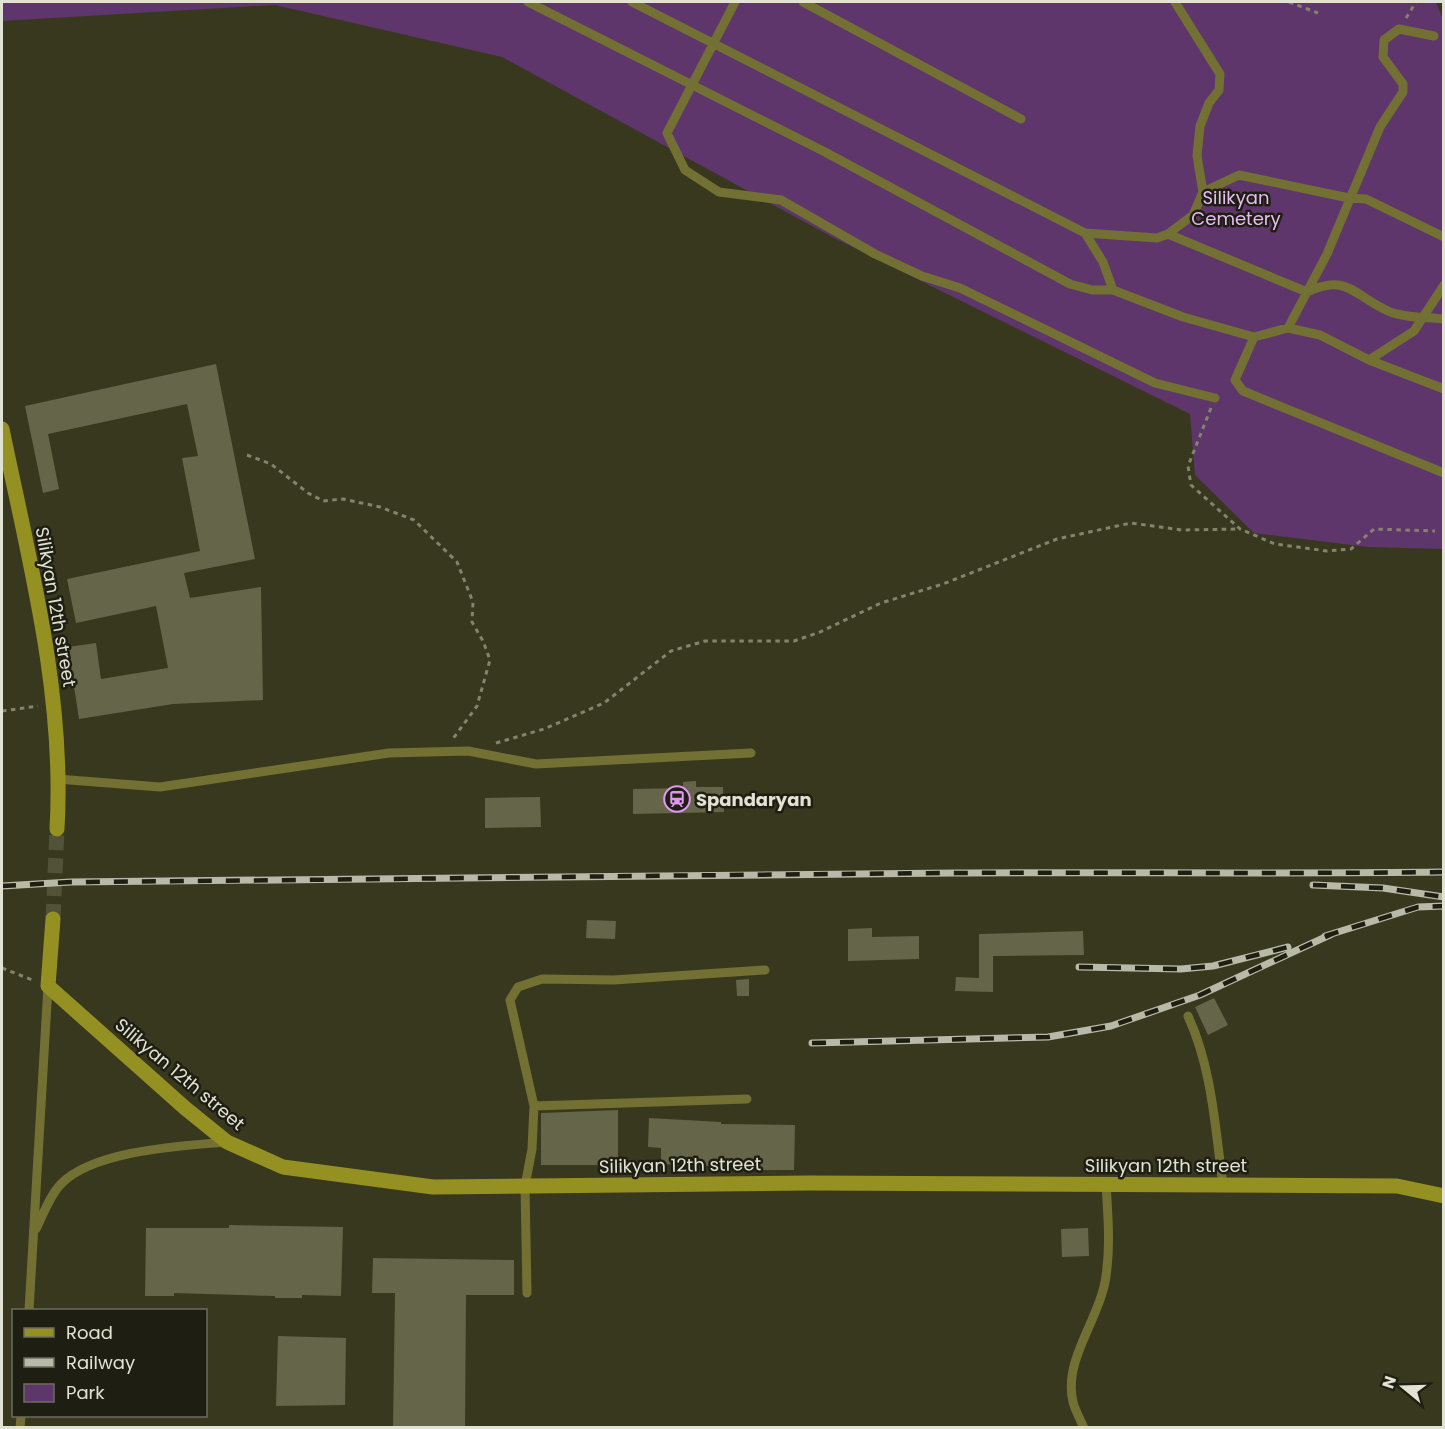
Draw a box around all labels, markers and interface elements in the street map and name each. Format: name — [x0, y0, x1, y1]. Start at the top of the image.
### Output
park label: Silikyan Cemetery — [1191, 185, 1281, 231]
street label: Silikyan 12th street — [30, 525, 82, 689]
station icon: Spandaryan — [662, 784, 692, 814]
place label: Spandaryan — [696, 787, 812, 812]
street label: Silikyan 12th street — [110, 1012, 250, 1136]
street label: Silikyan 12th street — [599, 1151, 761, 1179]
street label: Silikyan 12th street — [1085, 1153, 1247, 1178]
legend — [12, 1309, 207, 1417]
text: Road — [66, 1320, 113, 1345]
text: Railway — [66, 1350, 135, 1375]
north arrow — [1373, 1357, 1433, 1417]
text: N — [1376, 1373, 1402, 1392]
text: Park — [66, 1380, 105, 1405]

